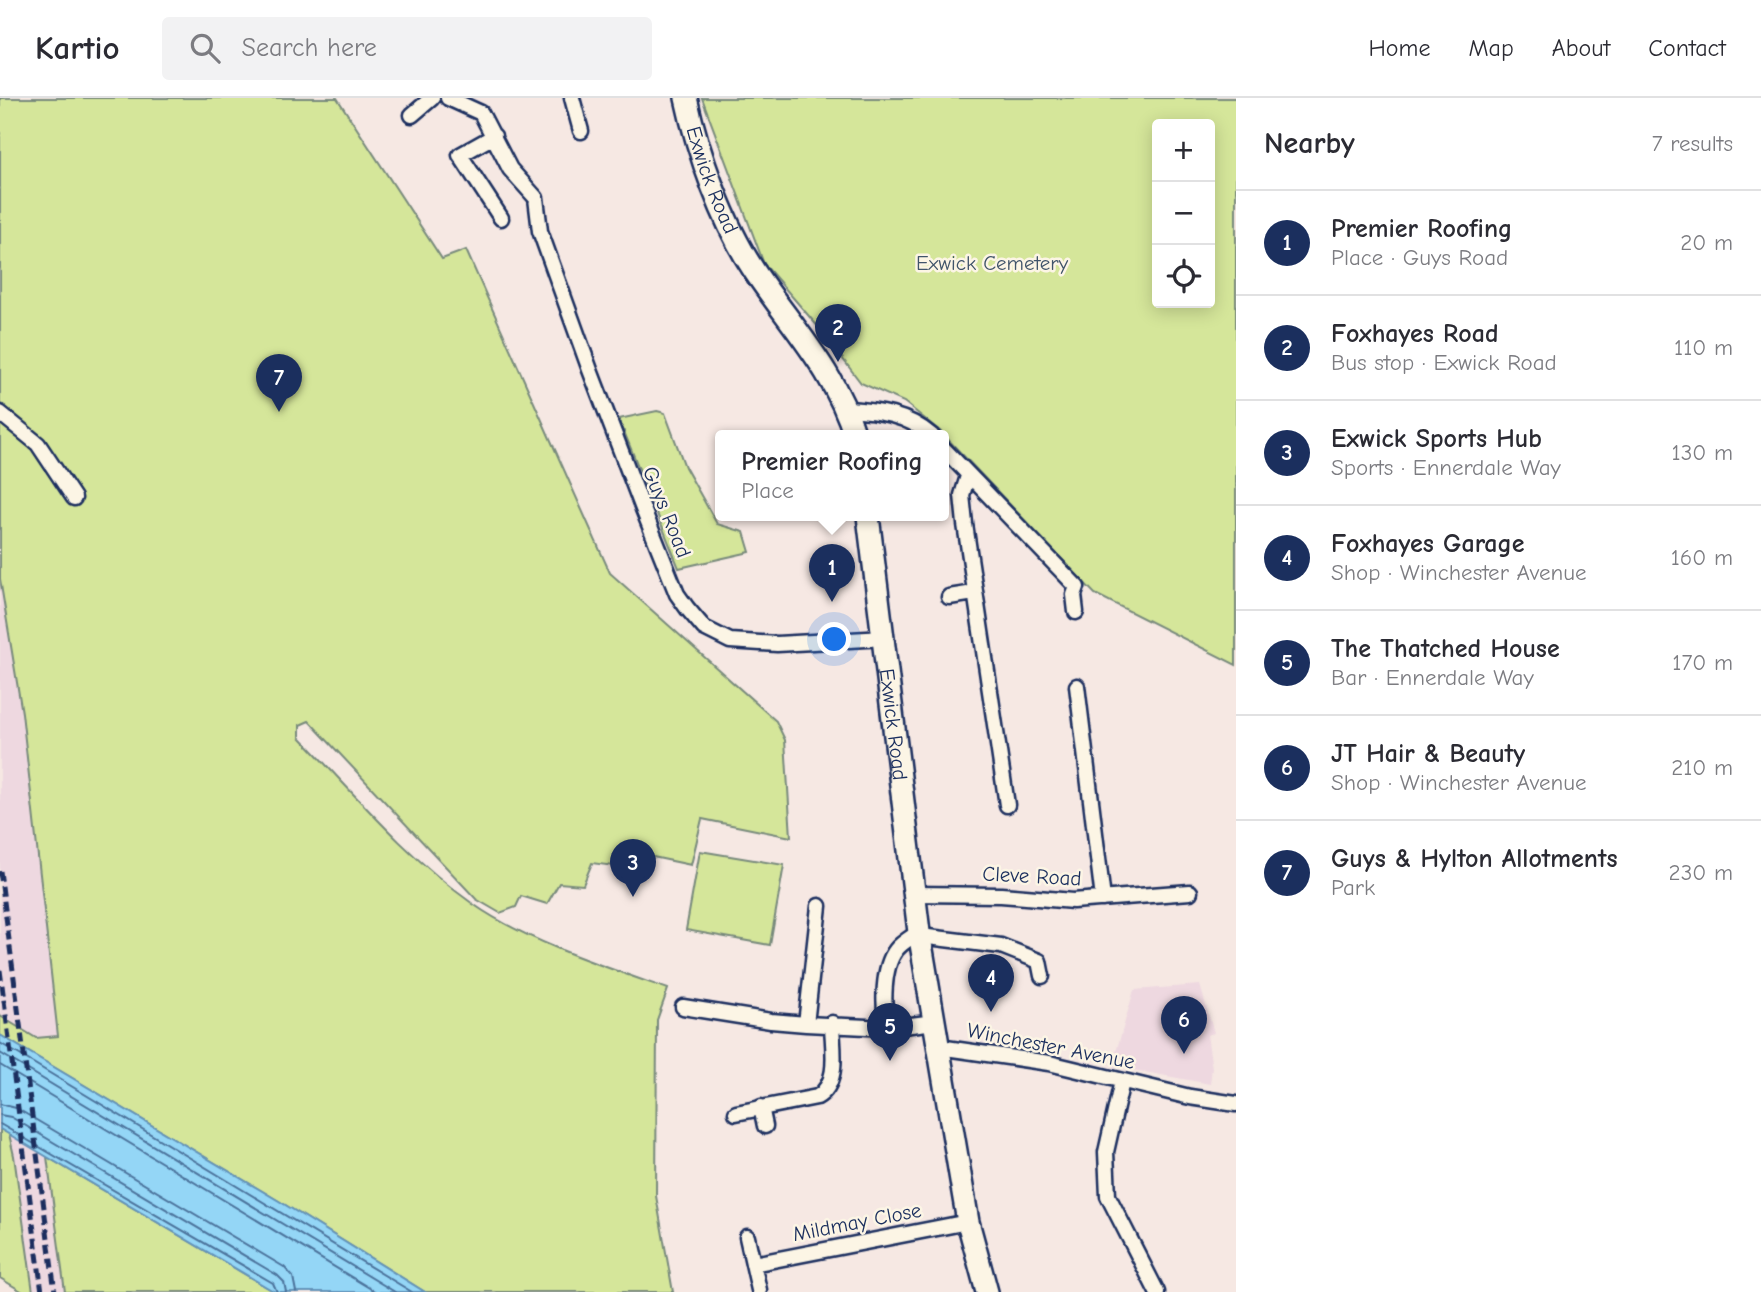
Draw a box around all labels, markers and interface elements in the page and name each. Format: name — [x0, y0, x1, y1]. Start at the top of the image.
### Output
search box — [162, 17, 652, 80]
text: Kartio — [35, 29, 120, 67]
icon: search — [186, 29, 224, 67]
text: Search here — [242, 33, 377, 63]
text: Home — [1369, 34, 1430, 62]
text: Map — [1468, 34, 1514, 62]
text: About — [1552, 34, 1610, 62]
text: Contact — [1648, 34, 1726, 62]
map controls — [1152, 119, 1215, 308]
button: + — [1152, 119, 1215, 182]
street label: Exwick Road — [681, 123, 743, 237]
text: Nearby — [1264, 126, 1355, 161]
text: 7 results — [1652, 130, 1733, 157]
button: − — [1152, 182, 1215, 245]
text: Premier Roofing — [1331, 214, 1512, 244]
text: 1 — [1282, 229, 1292, 256]
text: 20 m — [1680, 229, 1733, 256]
text: Place · Guys Road — [1331, 244, 1508, 271]
button: locate — [1152, 245, 1215, 308]
park label: Exwick Cemetery — [916, 251, 1069, 275]
pin: 2 — [815, 304, 861, 362]
text: Foxhayes Road — [1331, 319, 1499, 349]
text: 2 — [1281, 334, 1293, 361]
text: 110 m — [1674, 334, 1733, 361]
text: Bus stop · Exwick Road — [1331, 349, 1557, 376]
pin: 7 — [256, 354, 302, 412]
text: Exwick Sports Hub — [1331, 424, 1542, 454]
popup — [715, 430, 949, 521]
text: 3 — [1281, 439, 1293, 466]
text: 130 m — [1672, 439, 1733, 466]
text: Premier Roofing — [741, 447, 923, 477]
text: Sports · Ennerdale Way — [1331, 454, 1561, 481]
street label: Guys Road — [638, 463, 696, 561]
text: Place — [741, 477, 794, 504]
text: Foxhayes Garage — [1331, 529, 1525, 559]
pin: 1 — [809, 544, 855, 602]
text: 4 — [1282, 544, 1292, 571]
text: 160 m — [1671, 544, 1733, 571]
text: Shop · Winchester Avenue — [1331, 559, 1586, 586]
your location — [817, 622, 851, 656]
text: The Thatched House — [1331, 634, 1560, 664]
text: 5 — [1281, 649, 1293, 676]
text: 170 m — [1672, 649, 1733, 676]
text: Bar · Ennerdale Way — [1331, 664, 1534, 691]
street label: Exwick Road — [875, 667, 912, 782]
text: JT Hair & Beauty — [1331, 739, 1525, 769]
text: 6 — [1281, 754, 1293, 781]
text: 210 m — [1671, 754, 1733, 781]
text: Shop · Winchester Avenue — [1331, 769, 1586, 796]
pin: 3 — [610, 839, 656, 897]
text: Guys & Hylton Allotments — [1331, 844, 1618, 874]
text: 7 — [1282, 859, 1292, 886]
text: 230 m — [1669, 859, 1733, 886]
street label: Cleve Road — [982, 861, 1082, 891]
text: Park — [1331, 874, 1375, 901]
pin: 4 — [968, 954, 1014, 1012]
pin: 6 — [1161, 996, 1207, 1054]
pin: 5 — [867, 1003, 913, 1061]
street label: Winchester Avenue — [965, 1018, 1137, 1074]
street label: Mildmay Close — [791, 1198, 923, 1246]

